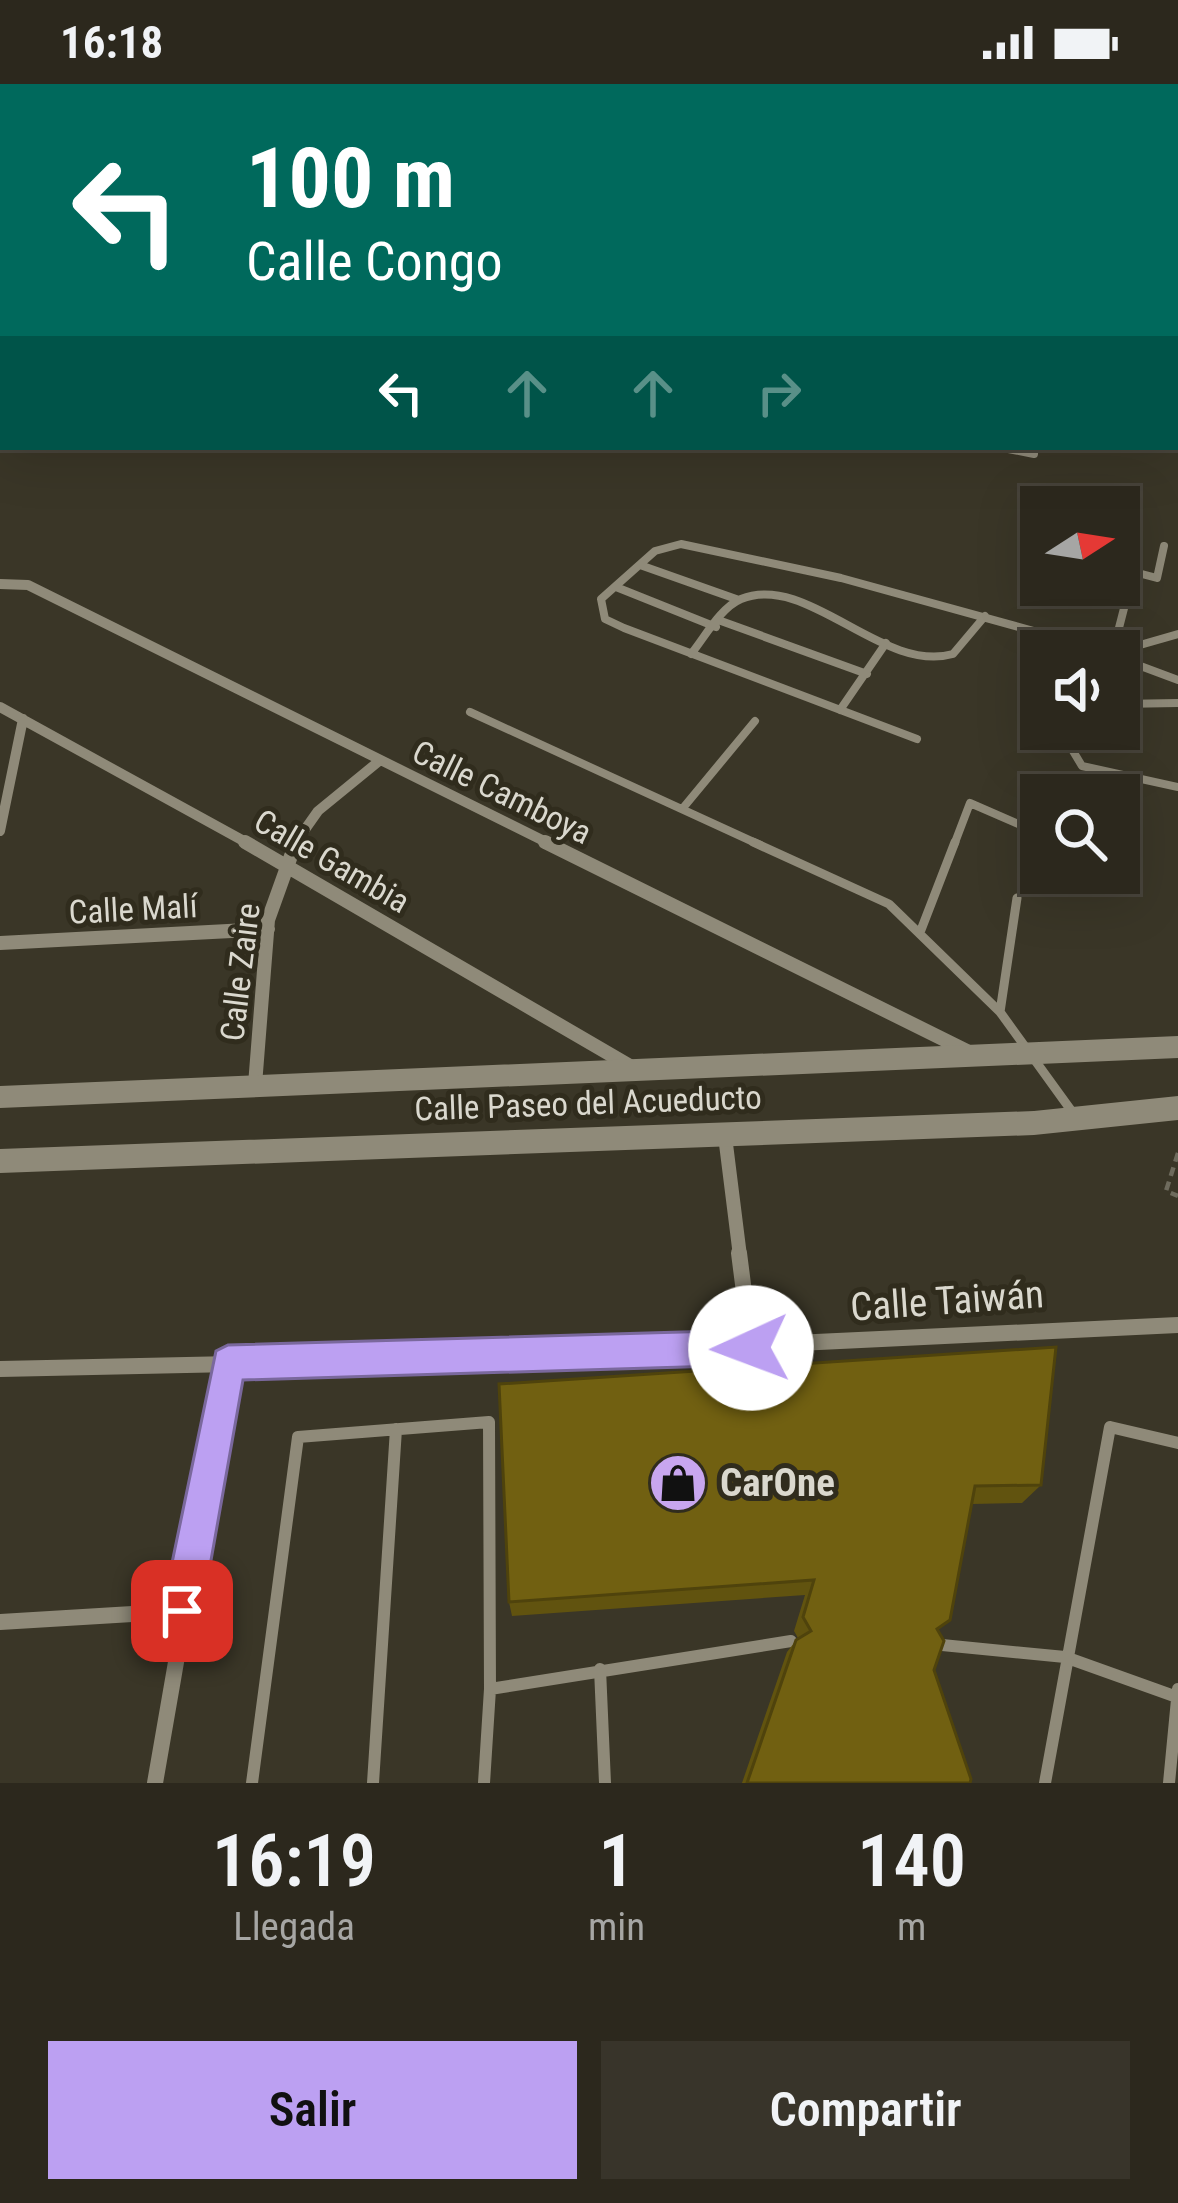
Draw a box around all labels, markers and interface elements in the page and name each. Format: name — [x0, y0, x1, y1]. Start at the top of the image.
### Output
text: 16:18 — [60, 16, 163, 69]
text: 100 m — [246, 129, 455, 228]
icon: left — [48, 132, 204, 288]
text: Calle Congo — [246, 230, 503, 293]
icon: left — [368, 360, 434, 426]
icon: ahead — [494, 360, 560, 426]
icon: ahead — [620, 360, 686, 426]
icon: right — [746, 360, 812, 426]
north arrow — [1020, 486, 1140, 606]
map controls — [1020, 486, 1140, 894]
button: sound — [1020, 630, 1140, 750]
street label: Calle Camboya — [406, 732, 598, 852]
button: search — [1020, 774, 1140, 894]
street label: Calle Gambia — [248, 801, 416, 921]
street label: Calle Malí — [68, 886, 200, 932]
street label: Calle Zaire — [212, 901, 268, 1043]
street label: Calle Paseo del Acueducto — [414, 1077, 762, 1129]
street label: Calle Taiwán — [849, 1271, 1045, 1331]
position arrow — [688, 1285, 814, 1411]
shop icon: CarOne — [647, 1452, 709, 1514]
place label: CarOne — [720, 1460, 835, 1506]
pin — [131, 1560, 233, 1662]
icon: arrive — [149, 1578, 215, 1644]
text: 16:19 — [212, 1819, 376, 1904]
text: 1 — [599, 1819, 635, 1904]
text: 140 — [857, 1819, 966, 1904]
text: Llegada — [233, 1904, 355, 1950]
text: min — [588, 1904, 645, 1950]
text: m — [897, 1904, 926, 1950]
button: Salir — [48, 2041, 577, 2179]
button: Compartir — [601, 2041, 1130, 2179]

